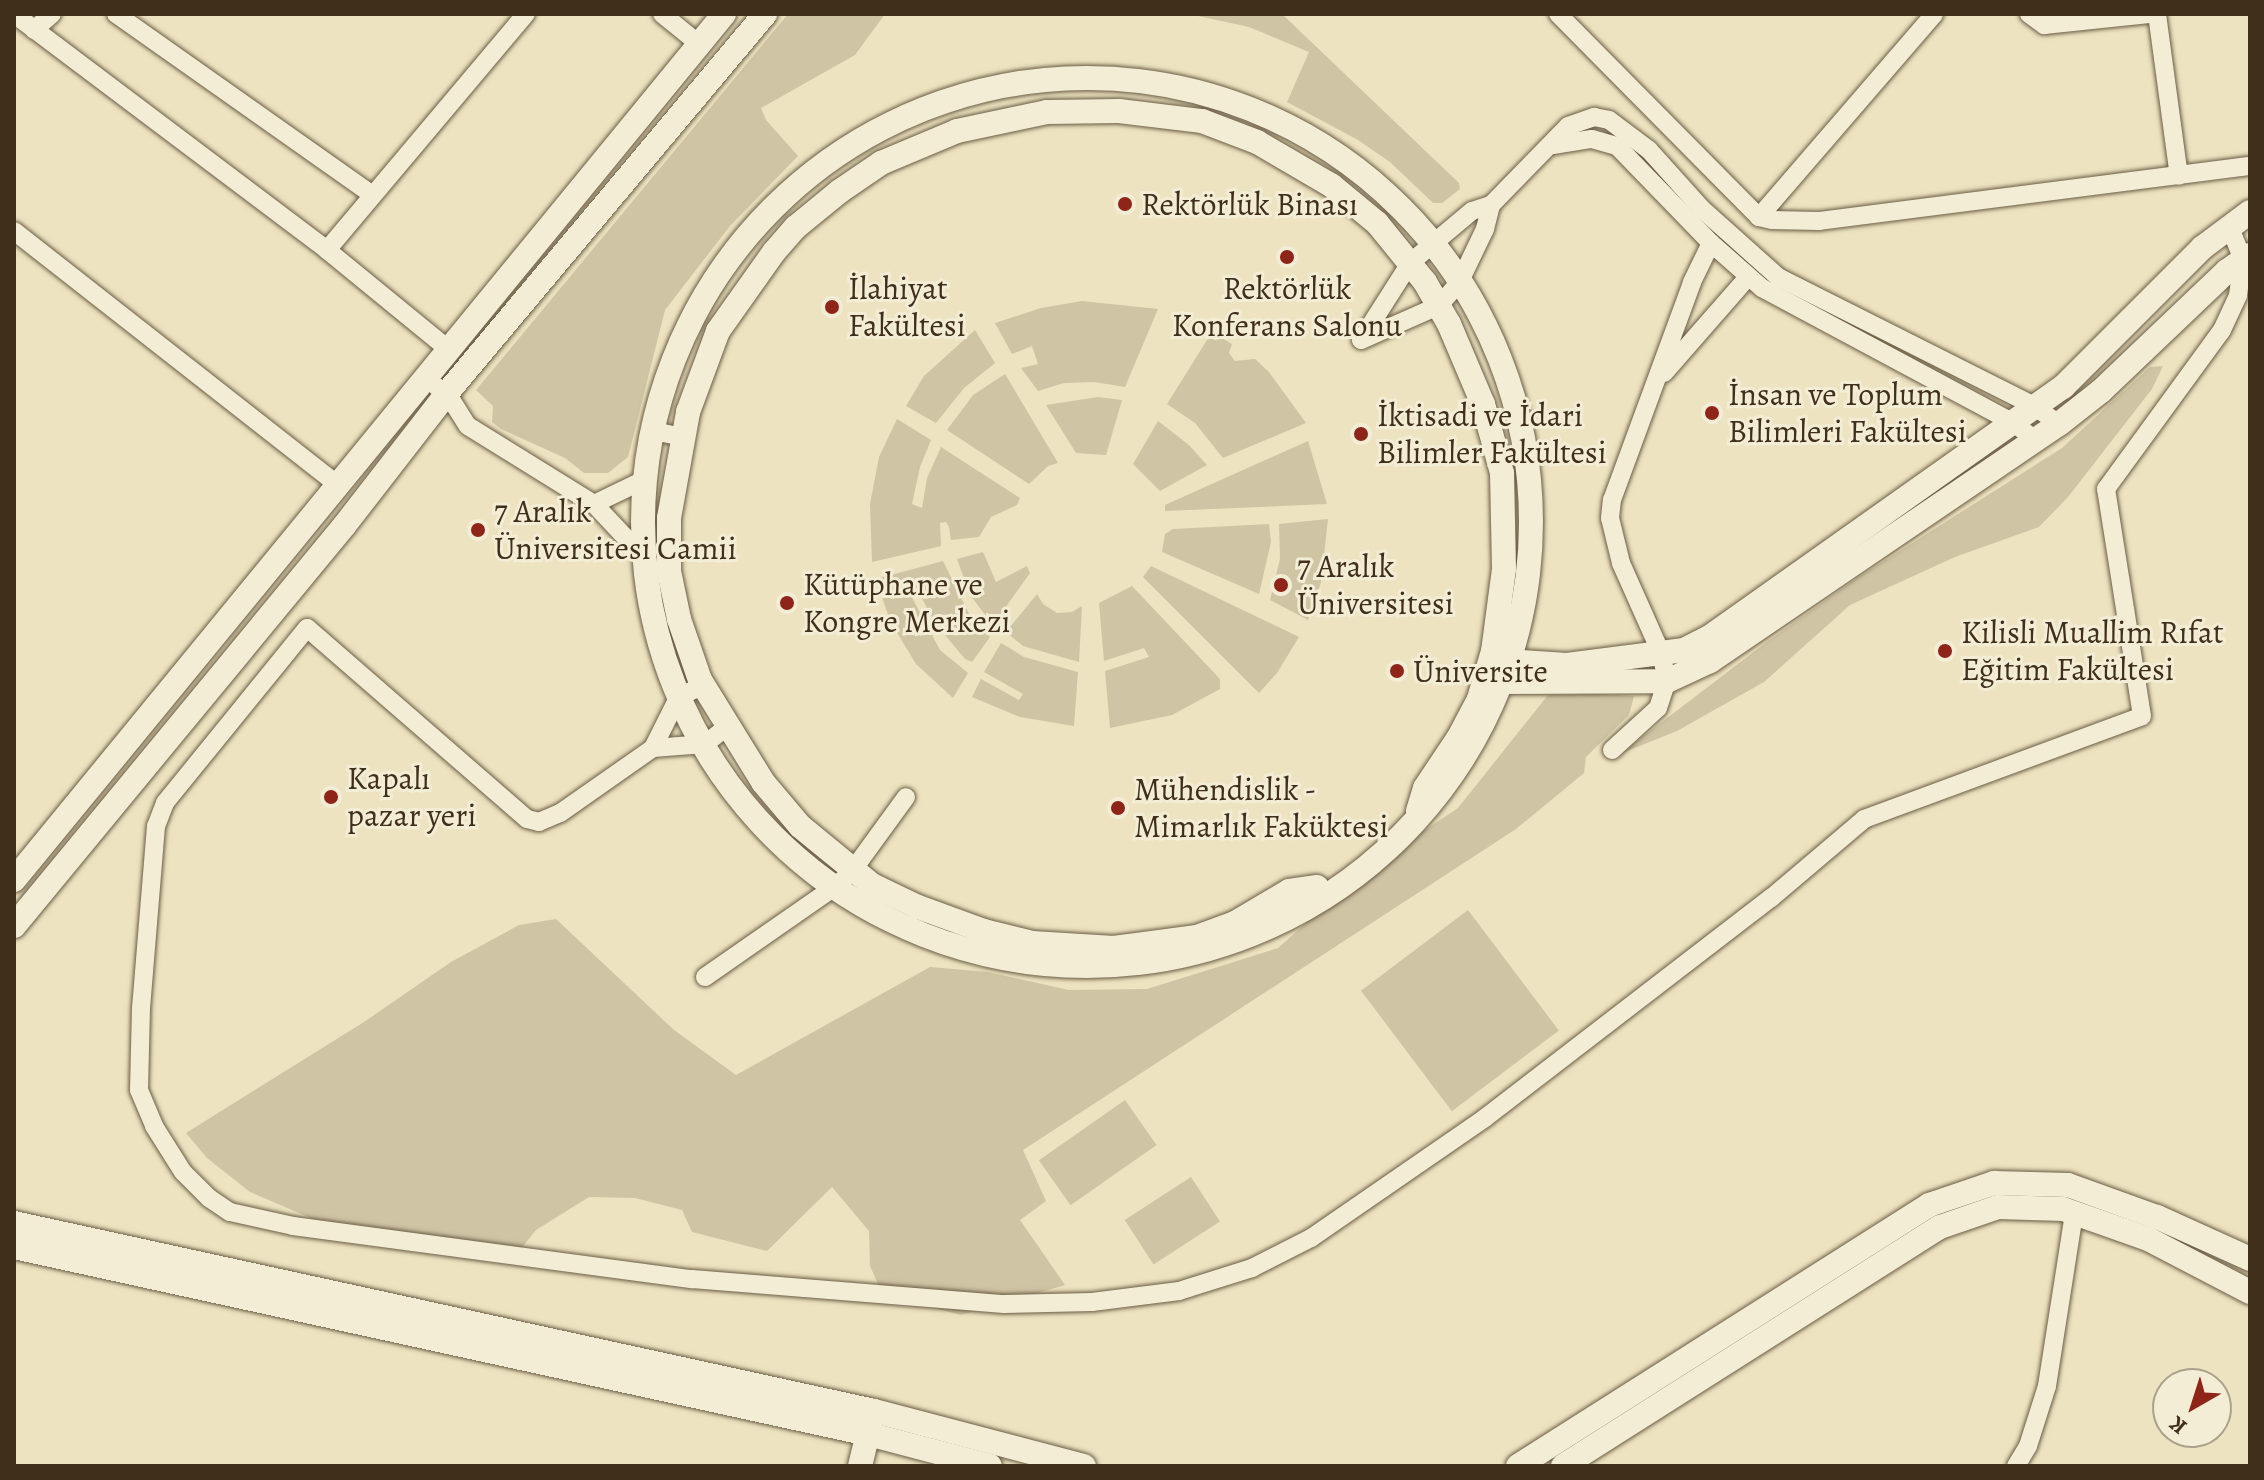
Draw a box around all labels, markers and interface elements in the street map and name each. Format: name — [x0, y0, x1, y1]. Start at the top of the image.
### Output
place label: Rektörlük Binası — [1141, 185, 1358, 223]
marker: Rektörlük Binası — [1116, 195, 1134, 213]
marker: Rektörlük Konferans Salonu — [1278, 248, 1296, 266]
place label: İlahiyat Fakültesi — [848, 270, 966, 345]
place label: Rektörlük Konferans Salonu — [1172, 270, 1402, 345]
marker: İlahiyat Fakültesi — [823, 298, 841, 316]
place label: İnsan ve Toplum Bilimleri Fakültesi — [1728, 376, 1967, 451]
place label: İktisadi ve İdari Bilimler Fakültesi — [1377, 397, 1607, 472]
marker: İnsan ve Toplum Bilimleri Fakültesi — [1703, 404, 1721, 422]
marker: İktisadi ve İdari Bilimler Fakültesi — [1352, 425, 1370, 443]
place label: 7 Aralık Üniversitesi Camii — [494, 493, 737, 568]
marker: 7 Aralık Üniversitesi Camii — [469, 521, 487, 539]
place label: 7 Aralık Üniversitesi — [1297, 548, 1454, 623]
place label: Kütüphane ve Kongre Merkezi — [803, 566, 1011, 641]
marker: 7 Aralık Üniversitesi — [1272, 576, 1290, 594]
marker: Kütüphane ve Kongre Merkezi — [778, 594, 796, 612]
place label: Kilisli Muallim Rıfat Eğitim Fakültesi — [1961, 614, 2224, 689]
marker: Kilisli Muallim Rıfat Eğitim Fakültesi — [1936, 642, 1954, 660]
place label: Üniversite — [1413, 652, 1548, 690]
marker: Üniversite — [1388, 662, 1406, 680]
place label: Kapalı pazar yeri — [347, 760, 476, 835]
place label: Mühendislik - Mimarlık Faküktesi — [1134, 771, 1388, 846]
marker: Kapalı pazar yeri — [322, 788, 340, 806]
marker: Mühendislik - Mimarlık Faküktesi — [1109, 799, 1127, 817]
north arrow — [2152, 1368, 2232, 1448]
text: K — [2163, 1409, 2193, 1441]

